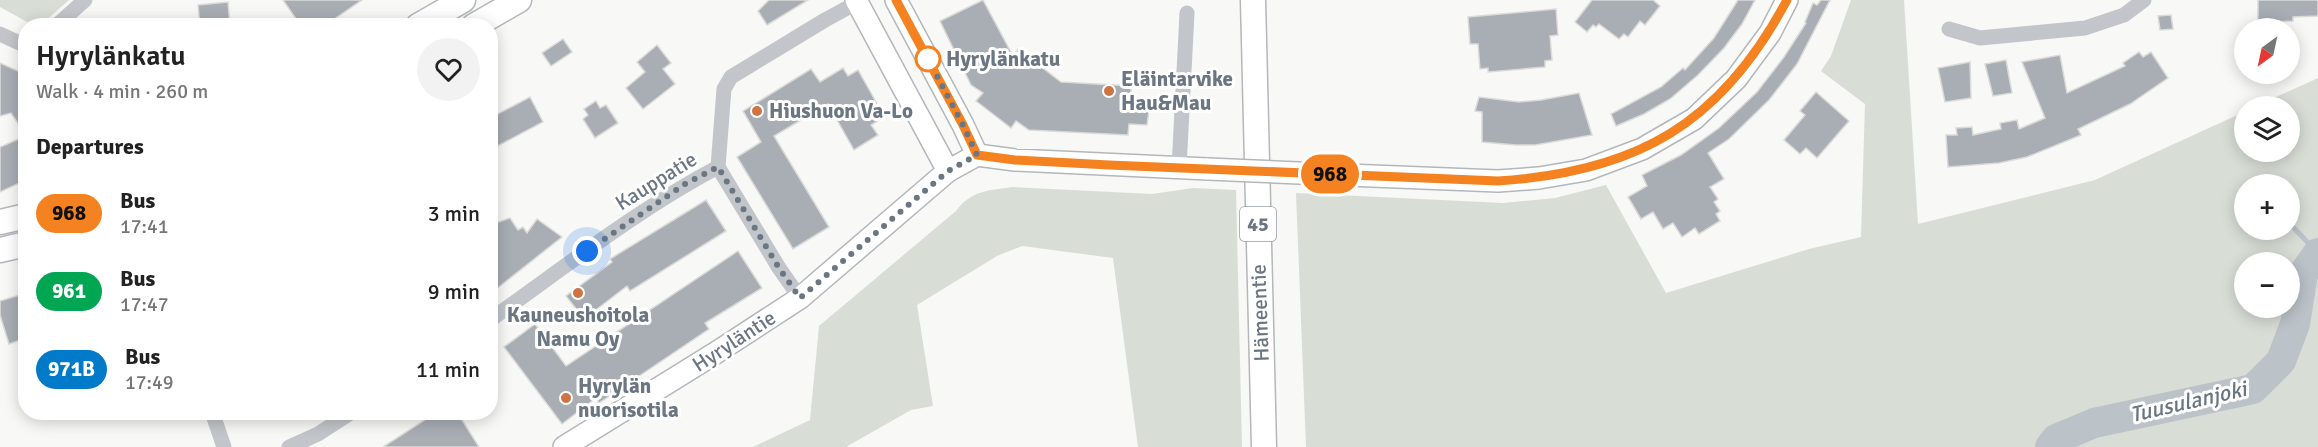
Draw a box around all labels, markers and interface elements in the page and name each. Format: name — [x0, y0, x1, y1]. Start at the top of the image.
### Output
north arrow — [2234, 18, 2300, 84]
map controls — [2234, 18, 2300, 318]
button: heart — [417, 38, 480, 101]
text: Hyrylänkatu — [36, 39, 186, 73]
marker: Hyrylänkatu — [915, 46, 941, 72]
place label: Hyrylänkatu — [946, 46, 1060, 72]
place label: Eläintarvike Hau&Mau — [1121, 66, 1233, 116]
text: Walk · 4 min · 260 m — [36, 79, 208, 104]
marker: Eläintarvike Hau&Mau — [1102, 84, 1116, 98]
button: layers — [2234, 96, 2300, 162]
place label: Hiushuon Va-Lo — [769, 98, 913, 124]
marker: Hiushuon Va-Lo — [750, 104, 764, 118]
text: Departures — [36, 133, 144, 160]
street label: Kauppatie — [611, 146, 701, 216]
line badge: 968 — [1296, 154, 1364, 194]
text: 968 — [1313, 161, 1347, 187]
button: + — [2234, 174, 2300, 240]
text: Bus — [120, 187, 155, 214]
text: 968 — [52, 200, 86, 226]
text: 3 min — [428, 200, 480, 227]
road number: 45 — [1240, 207, 1276, 241]
text: 17:41 — [120, 214, 169, 239]
your location — [572, 236, 602, 266]
button: − — [2234, 252, 2300, 318]
street label: Hämeentie — [1245, 264, 1275, 362]
text: Bus — [120, 265, 155, 292]
text: 961 — [52, 278, 86, 304]
text: 9 min — [428, 278, 480, 305]
marker: Kauneushoitola Namu Oy — [571, 286, 585, 300]
text: 17:47 — [120, 292, 169, 317]
place label: Kauneushoitola Namu Oy — [507, 302, 650, 352]
street label: Hyryläntie — [687, 304, 781, 378]
text: Bus — [125, 343, 160, 370]
text: 971B — [48, 356, 95, 382]
text: 11 min — [416, 356, 480, 383]
text: 17:49 — [125, 370, 174, 395]
place label: Hyrylän nuorisotila — [578, 373, 679, 423]
water label: Tuusulanjoki — [2127, 375, 2251, 428]
marker: Hyrylän nuorisotila — [559, 391, 573, 405]

